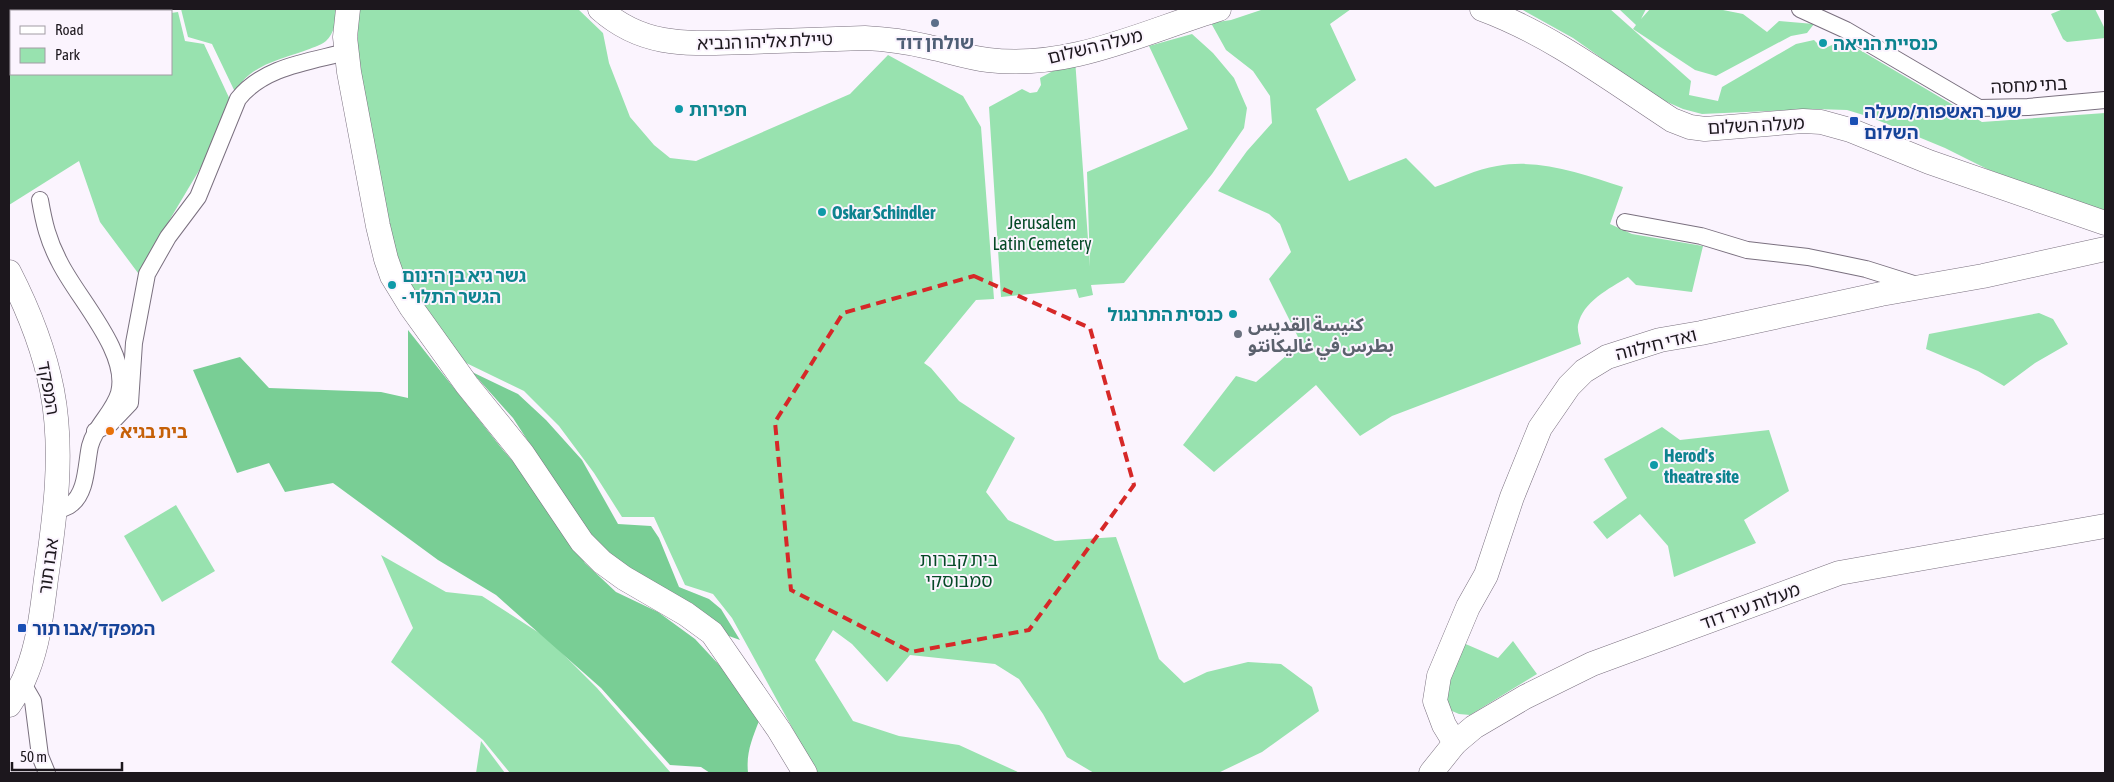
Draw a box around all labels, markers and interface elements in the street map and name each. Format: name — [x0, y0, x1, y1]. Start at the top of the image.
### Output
legend — [10, 10, 172, 75]
marker: שולחן דוד — [929, 17, 941, 29]
text: Road — [55, 21, 84, 38]
street label: מעלה השלום — [1045, 24, 1145, 68]
street label: טיילת אליהו הנביא — [697, 28, 833, 54]
place label: שולחן דוד — [896, 32, 974, 53]
place label: כנסיית הניאה — [1833, 33, 1938, 54]
marker: כנסיית הניאה — [1817, 37, 1829, 49]
text: Park — [55, 46, 80, 63]
street label: בתי מחסה — [1990, 73, 2068, 97]
place label: חפירות — [689, 99, 747, 120]
place label: שער האשפות/מעלה השלום — [1864, 101, 2022, 143]
marker: חפירות — [673, 103, 685, 115]
street label: מעלה השלום — [1707, 112, 1805, 138]
marker: שער האשפות/מעלה השלום — [1848, 115, 1860, 127]
place label: Oskar Schindler — [832, 202, 936, 223]
marker: Oskar Schindler — [816, 206, 828, 218]
park label: Jerusalem Latin Cemetery — [992, 212, 1092, 254]
place label: גשר גיא בן הינום - הגשר התלוי — [402, 265, 526, 307]
marker: גשר גיא בן הינום - הגשר התלוי — [386, 279, 398, 291]
place label: כנסית התרנגול — [1108, 304, 1223, 325]
marker: כנסית התרנגול — [1227, 308, 1239, 320]
place label: كنيسة القديس بطرس في غاليكانتو — [1248, 314, 1394, 360]
street label: ואדי חילווה — [1613, 324, 1699, 364]
marker: كنيسة القديس بطرس في غاليكانتو — [1232, 328, 1244, 340]
street label: המפקד — [34, 359, 64, 417]
place label: בית בגיא — [120, 421, 188, 442]
marker: בית בגיא — [104, 425, 116, 437]
place label: Herod's theatre site — [1663, 445, 1739, 487]
marker: Herod's theatre site — [1648, 459, 1660, 471]
street label: אבו תור — [34, 537, 62, 595]
park label: בית קברות סמבוסקי — [920, 549, 998, 591]
street label: מעלות עיר דוד — [1697, 578, 1803, 634]
place label: המפקד/אבו תור — [32, 618, 155, 639]
marker: המפקד/אבו תור — [16, 622, 28, 634]
scale bar — [12, 740, 122, 772]
text: 50 m — [20, 748, 47, 765]

